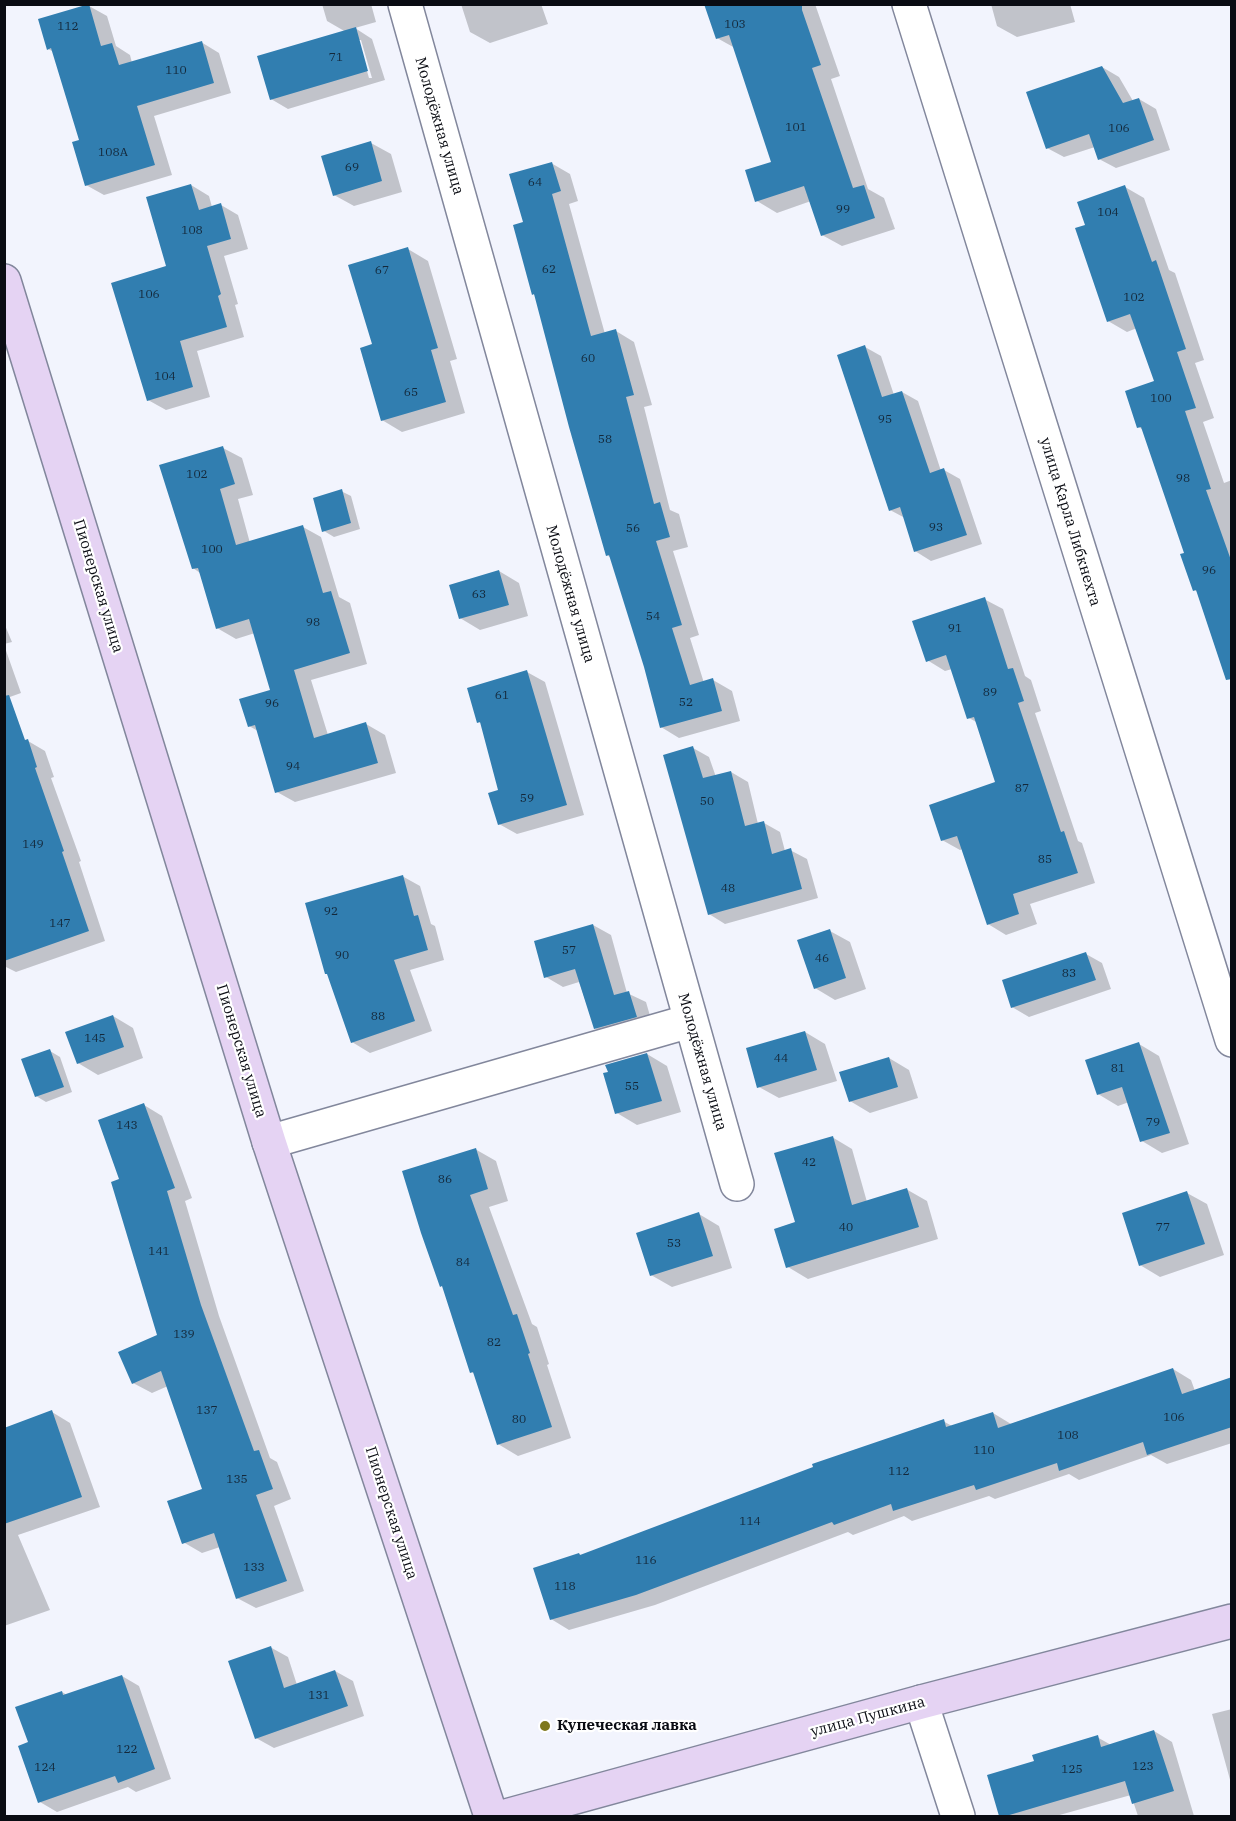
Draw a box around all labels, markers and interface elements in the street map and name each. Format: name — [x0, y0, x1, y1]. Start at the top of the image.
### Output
house number: 103 — [724, 18, 746, 32]
house number: 112 — [57, 20, 79, 34]
house number: 71 — [329, 51, 343, 65]
street label: Молодёжная улица — [411, 55, 467, 197]
house number: 110 — [165, 64, 187, 78]
house number: 101 — [785, 121, 807, 135]
house number: 106 — [1108, 122, 1130, 136]
house number: 108А — [98, 146, 128, 160]
house number: 69 — [345, 161, 359, 175]
house number: 64 — [528, 176, 542, 190]
house number: 99 — [836, 203, 850, 217]
house number: 104 — [1097, 206, 1119, 220]
house number: 108 — [181, 224, 203, 238]
house number: 62 — [542, 263, 556, 277]
house number: 67 — [375, 264, 389, 278]
house number: 106 — [138, 288, 160, 302]
house number: 102 — [1123, 291, 1145, 305]
house number: 60 — [581, 352, 595, 366]
house number: 104 — [154, 370, 176, 384]
house number: 65 — [404, 386, 418, 400]
house number: 100 — [1150, 392, 1172, 406]
house number: 95 — [878, 413, 892, 427]
house number: 58 — [598, 433, 612, 447]
street label: улица Карла Либкнехта — [1036, 435, 1104, 609]
house number: 102 — [186, 468, 208, 482]
house number: 98 — [1176, 472, 1190, 486]
street label: Пионерская улица — [69, 517, 127, 655]
house number: 93 — [929, 521, 943, 535]
house number: 56 — [626, 522, 640, 536]
street label: Молодёжная улица — [542, 523, 598, 665]
house number: 100 — [201, 543, 223, 557]
house number: 96 — [1202, 564, 1216, 578]
house number: 63 — [472, 588, 486, 602]
house number: 54 — [646, 610, 660, 624]
house number: 98 — [306, 616, 320, 630]
house number: 91 — [948, 622, 962, 636]
house number: 89 — [983, 686, 997, 700]
house number: 61 — [495, 689, 509, 703]
house number: 52 — [679, 696, 693, 710]
house number: 96 — [265, 697, 279, 711]
house number: 94 — [286, 760, 300, 774]
house number: 87 — [1015, 782, 1029, 796]
house number: 59 — [520, 792, 534, 806]
house number: 50 — [700, 795, 714, 809]
house number: 149 — [22, 838, 44, 852]
house number: 85 — [1038, 853, 1052, 867]
house number: 48 — [721, 882, 735, 896]
house number: 92 — [324, 905, 338, 919]
house number: 147 — [49, 917, 71, 931]
house number: 57 — [562, 944, 576, 958]
house number: 90 — [335, 949, 349, 963]
house number: 46 — [815, 952, 829, 966]
house number: 83 — [1062, 967, 1076, 981]
street label: Пионерская улица — [212, 982, 270, 1120]
street label: Молодёжная улица — [674, 991, 730, 1133]
house number: 88 — [371, 1010, 385, 1024]
house number: 145 — [84, 1032, 106, 1046]
house number: 44 — [774, 1052, 788, 1066]
house number: 81 — [1111, 1062, 1125, 1076]
house number: 55 — [625, 1080, 639, 1094]
house number: 79 — [1146, 1116, 1160, 1130]
house number: 143 — [116, 1119, 138, 1133]
house number: 42 — [802, 1156, 816, 1170]
house number: 86 — [438, 1173, 452, 1187]
house number: 40 — [839, 1221, 853, 1235]
house number: 77 — [1156, 1221, 1170, 1235]
house number: 53 — [667, 1237, 681, 1251]
house number: 141 — [148, 1245, 170, 1259]
house number: 84 — [456, 1256, 470, 1270]
house number: 139 — [173, 1328, 195, 1342]
house number: 82 — [487, 1336, 501, 1350]
house number: 137 — [196, 1404, 218, 1418]
house number: 106 — [1163, 1411, 1185, 1425]
house number: 80 — [512, 1413, 526, 1427]
house number: 108 — [1057, 1429, 1079, 1443]
street label: Пионерская улица — [361, 1444, 421, 1582]
house number: 110 — [973, 1444, 995, 1458]
house number: 112 — [888, 1465, 910, 1479]
house number: 135 — [226, 1473, 248, 1487]
house number: 114 — [739, 1515, 761, 1529]
house number: 116 — [635, 1554, 657, 1568]
house number: 133 — [243, 1561, 265, 1575]
house number: 118 — [554, 1580, 576, 1594]
house number: 131 — [308, 1689, 330, 1703]
street label: улица Пушкина — [809, 1693, 927, 1741]
place label: Купеческая лавка — [557, 1717, 697, 1735]
marker: Купеческая лавка — [538, 1719, 552, 1733]
house number: 122 — [116, 1743, 138, 1757]
house number: 123 — [1132, 1760, 1154, 1774]
house number: 124 — [34, 1761, 56, 1775]
house number: 125 — [1061, 1763, 1083, 1777]

